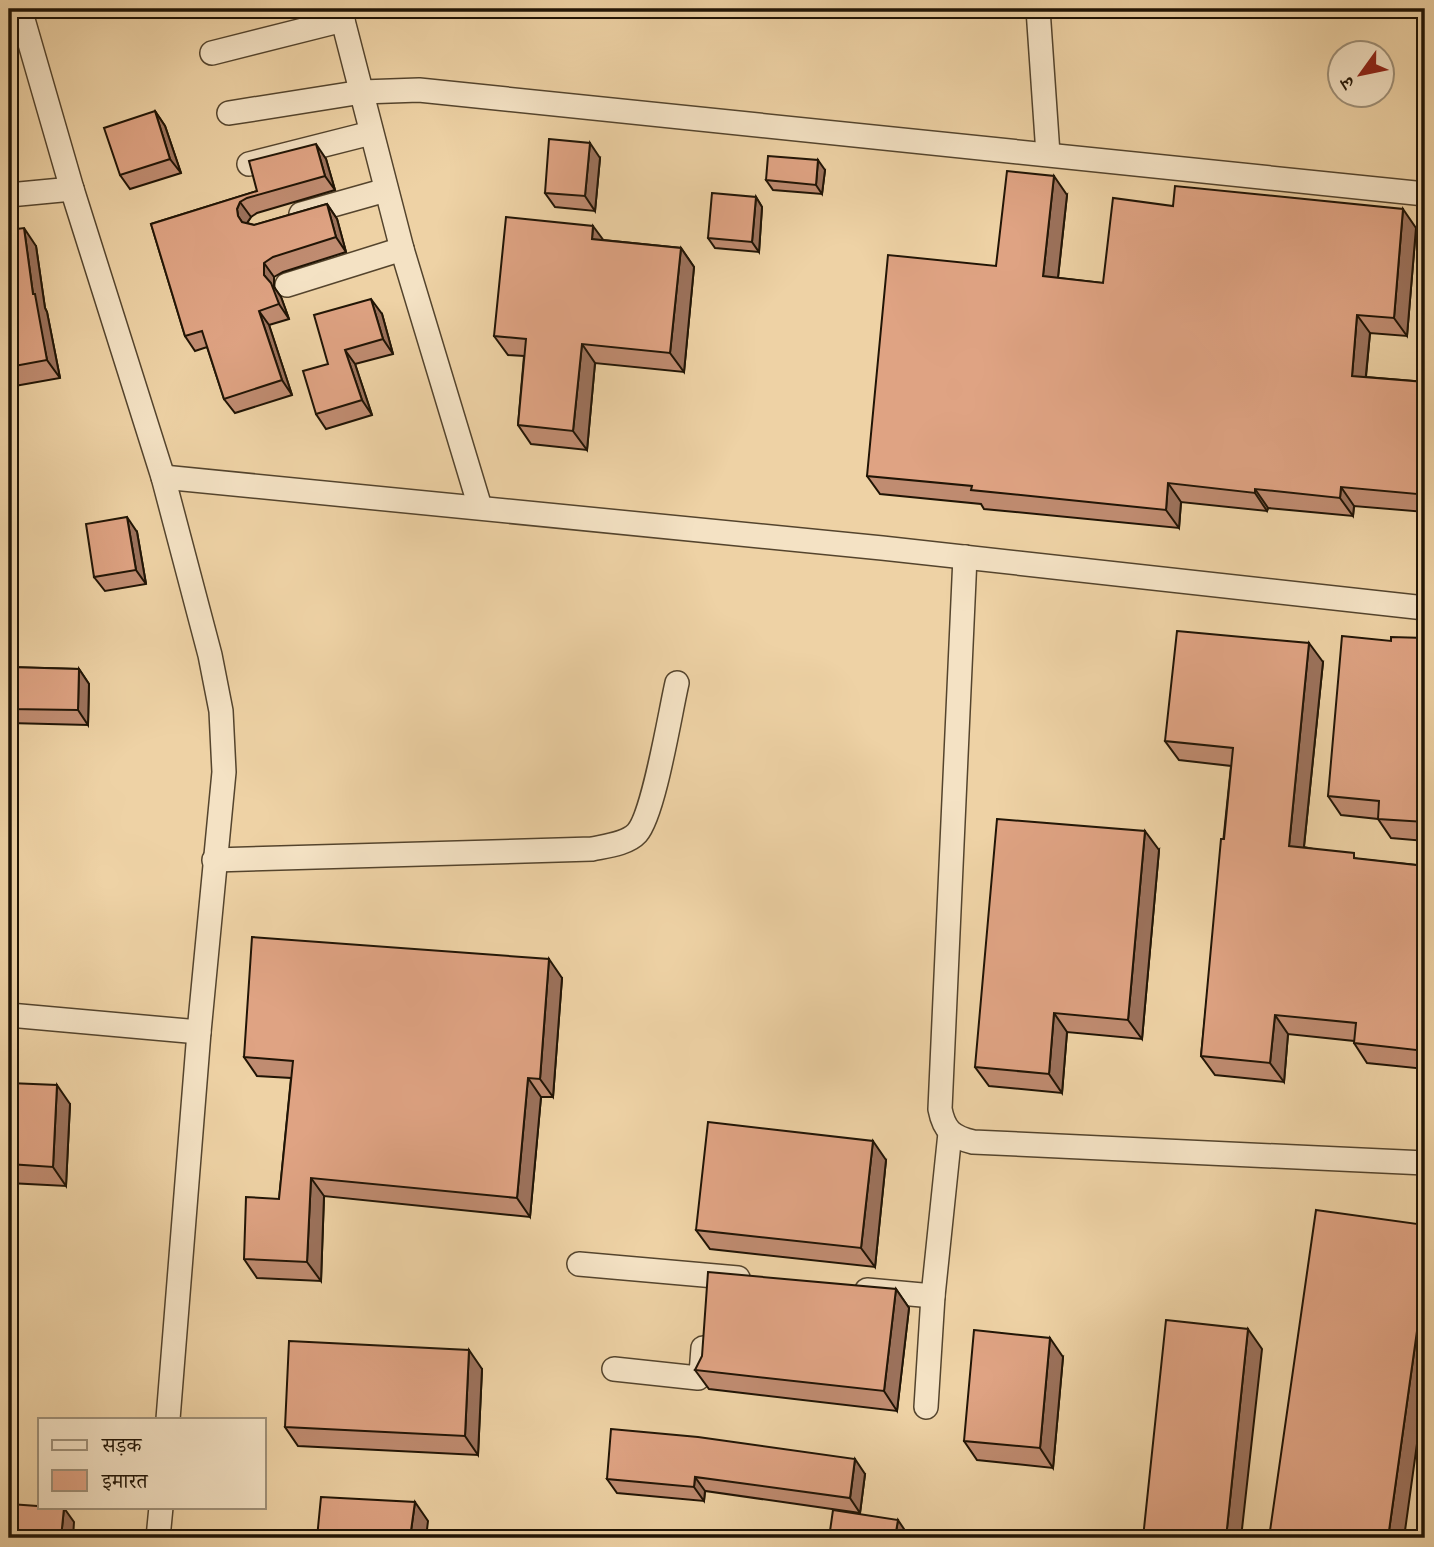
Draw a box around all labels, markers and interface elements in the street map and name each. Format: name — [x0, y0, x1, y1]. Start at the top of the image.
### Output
north arrow — [1326, 38, 1396, 108]
text: उ — [1333, 71, 1361, 96]
legend — [38, 1418, 266, 1508]
text: सड़क — [101, 1431, 142, 1458]
text: इमारत — [101, 1467, 149, 1494]

